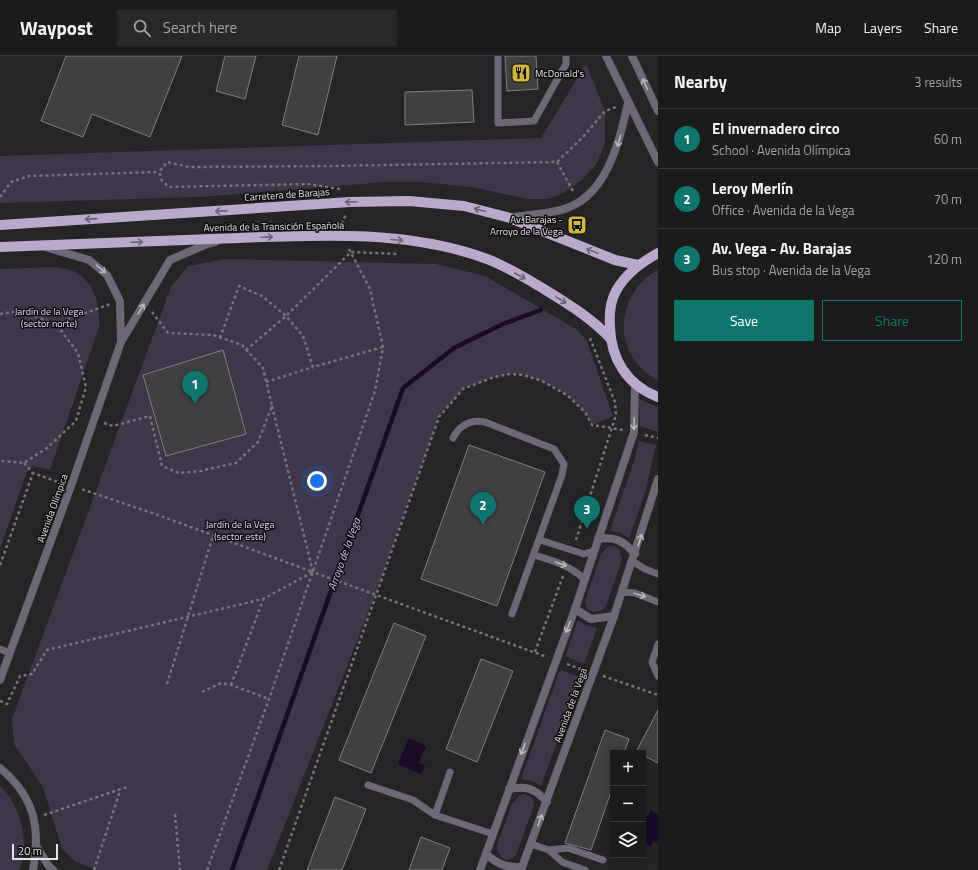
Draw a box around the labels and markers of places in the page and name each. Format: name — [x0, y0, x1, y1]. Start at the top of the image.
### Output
restaurant icon: McDonald's — [510, 62, 532, 84]
place label: McDonald's — [535, 66, 584, 81]
place label: Av. Barajas - Arroyo de la Vega — [490, 212, 563, 239]
bus stop icon: Av. Barajas - Arroyo de la Vega — [566, 214, 588, 236]
pin: 1 — [182, 371, 208, 404]
pin: 2 — [470, 492, 496, 525]
pin: 3 — [574, 496, 600, 529]

